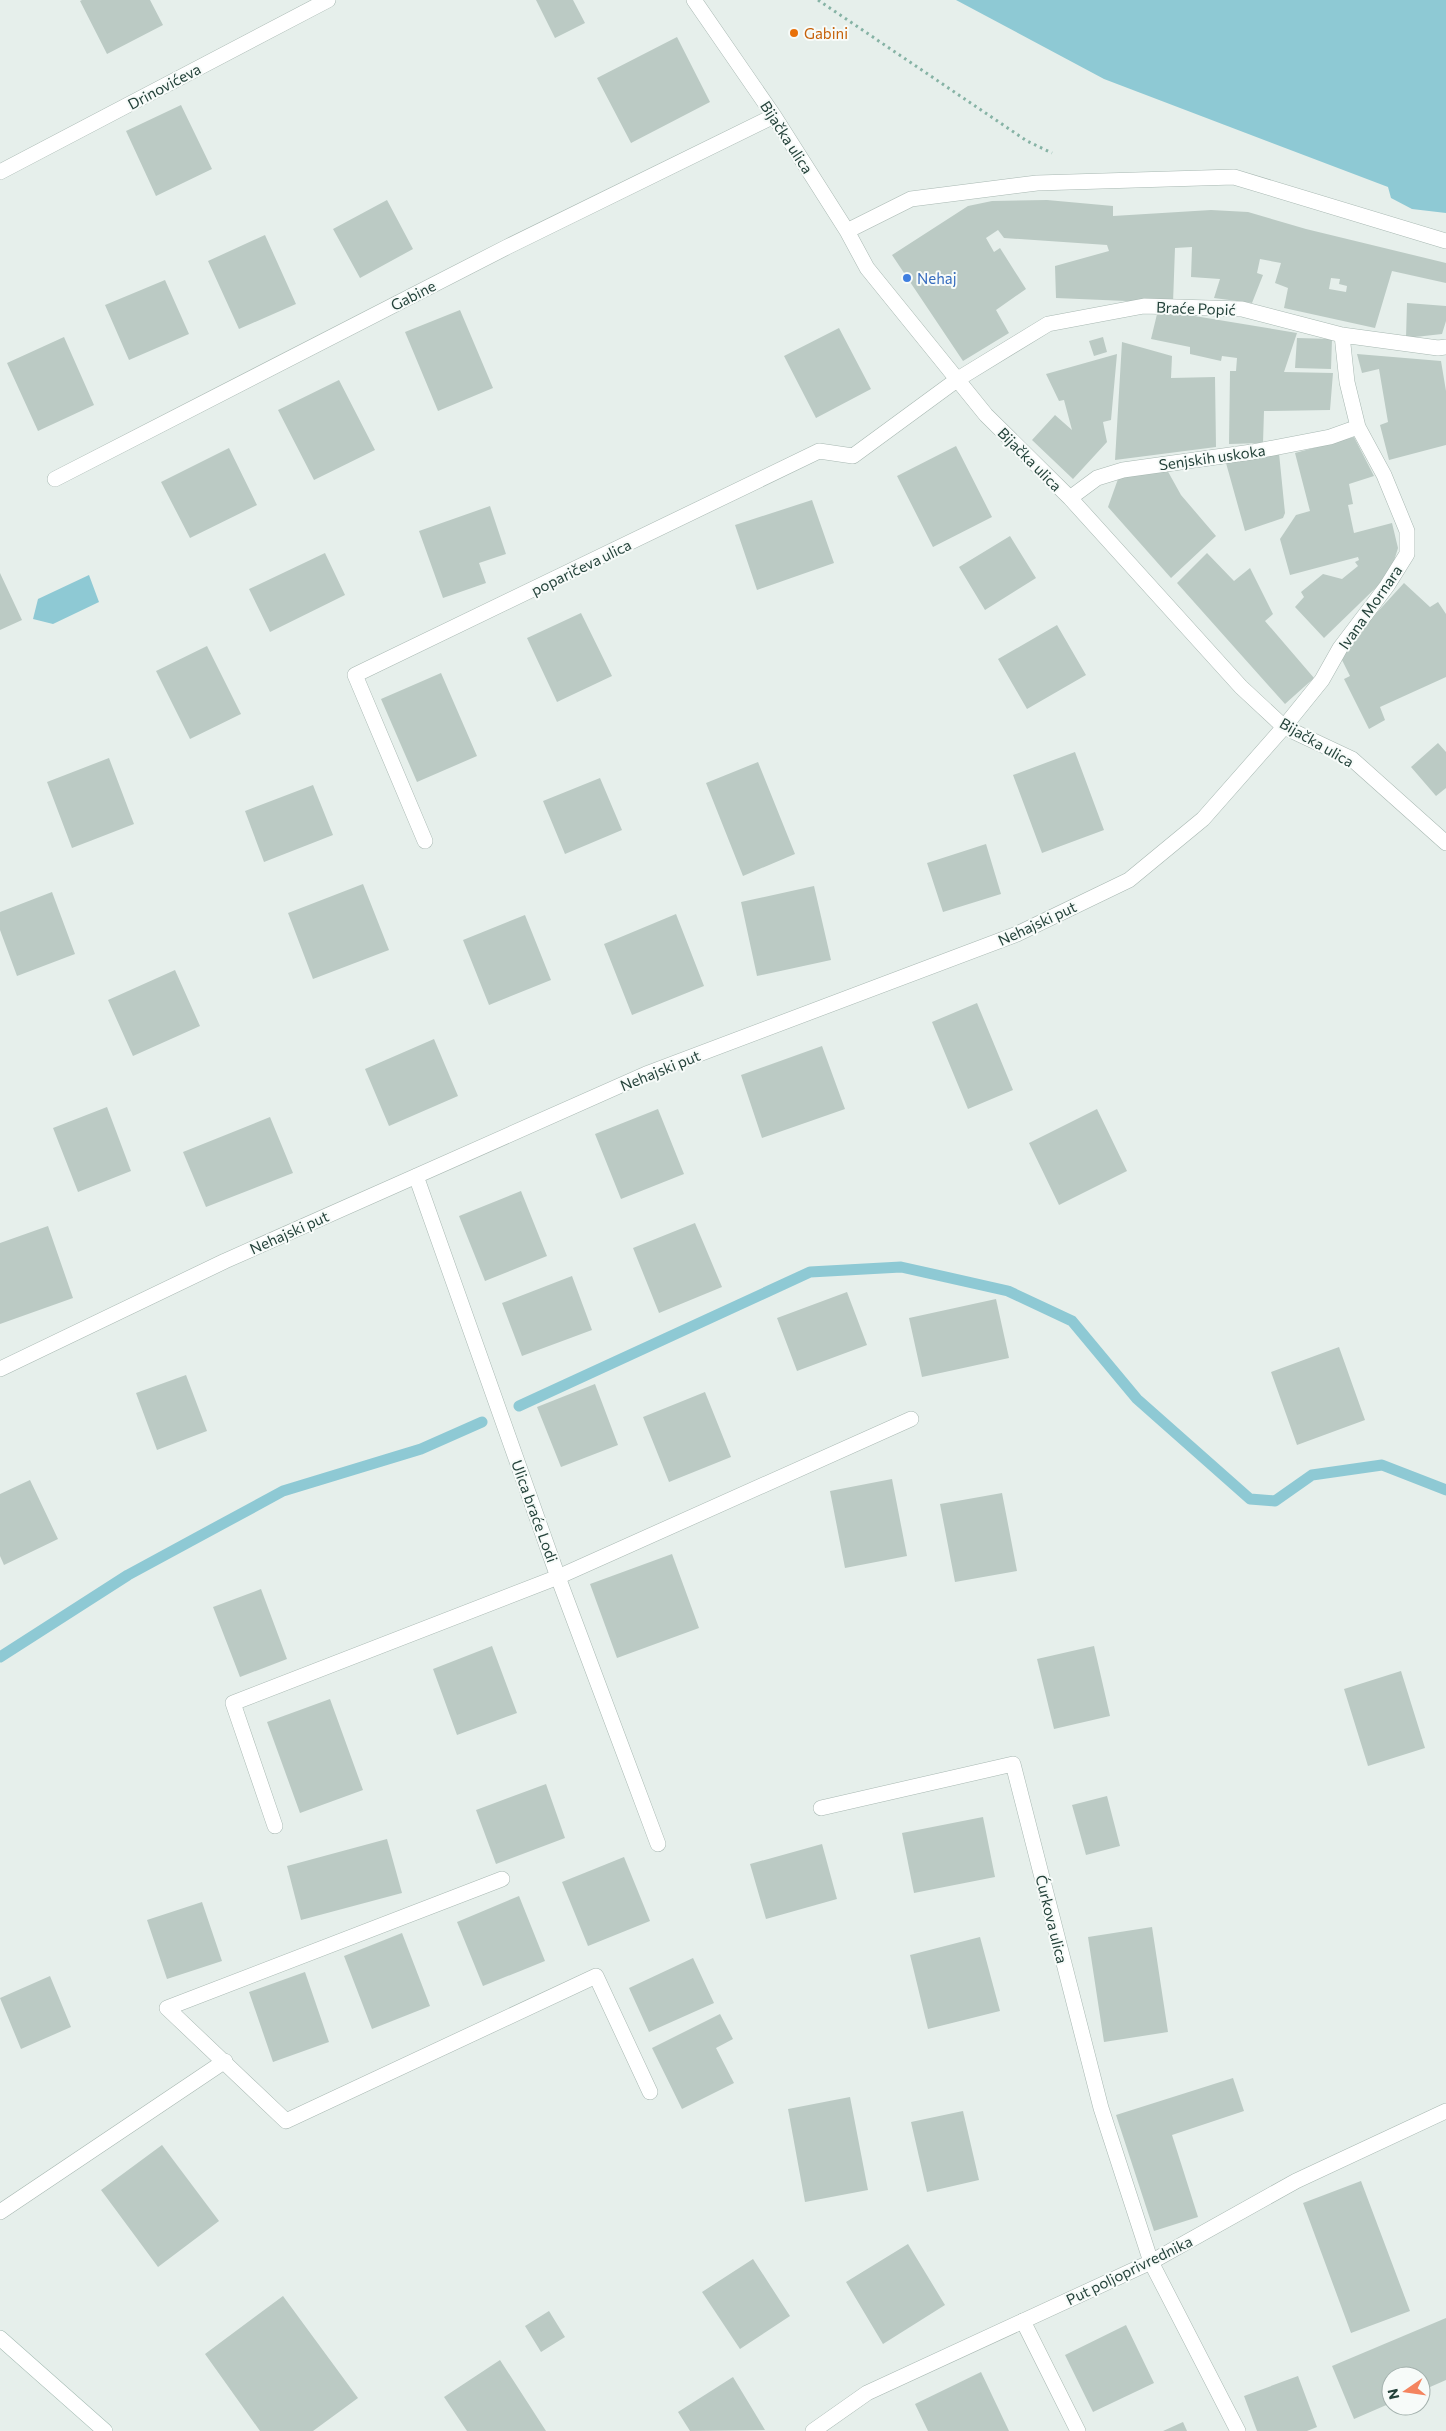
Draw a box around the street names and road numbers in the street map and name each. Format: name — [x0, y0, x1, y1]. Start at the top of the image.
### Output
street label: Drinovićeva — [124, 59, 204, 113]
street label: Bijačka ulica — [757, 97, 817, 177]
street label: Gabine — [387, 276, 439, 314]
street label: Braće Popić — [1156, 298, 1236, 318]
street label: Bijačka ulica — [994, 423, 1066, 495]
street label: Senjskih uskoka — [1158, 441, 1266, 473]
street label: poparičeva ulica — [528, 535, 634, 599]
street label: Ivana Mornara — [1334, 562, 1406, 652]
street label: Bijačka ulica — [1277, 714, 1357, 770]
street label: Nehajski put — [995, 897, 1079, 949]
street label: Nehajski put — [617, 1046, 703, 1094]
street label: Nehajski put — [247, 1207, 331, 1257]
street label: Ulica braće Lodi — [508, 1457, 562, 1565]
street label: Ćurkova ulica — [1032, 1873, 1073, 1965]
street label: Put poljoprivrednika — [1063, 2232, 1195, 2308]

